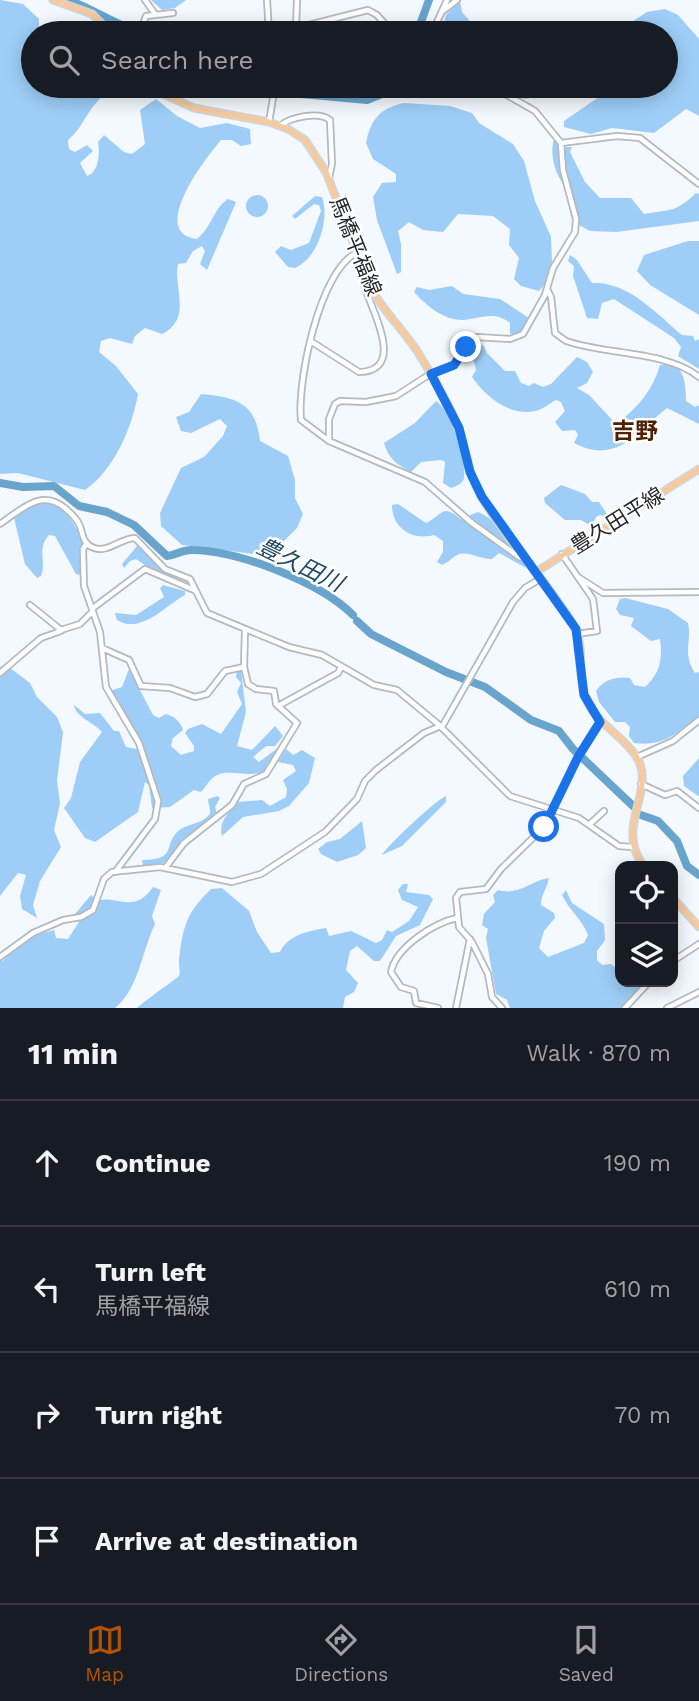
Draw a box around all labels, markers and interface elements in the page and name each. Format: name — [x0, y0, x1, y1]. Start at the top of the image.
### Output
search box — [21, 21, 678, 98]
icon: search — [45, 41, 83, 79]
text: Search here — [101, 45, 253, 75]
street label: 馬橋平福線 — [325, 193, 387, 299]
route end — [450, 331, 481, 362]
district label: 吉野 — [612, 418, 658, 445]
street label: 豊久田平線 — [566, 482, 668, 558]
water label: 豊久田川 — [253, 533, 350, 599]
route start — [528, 811, 559, 842]
map controls — [615, 861, 678, 987]
button: locate — [615, 861, 678, 924]
button: layers — [615, 924, 678, 987]
text: 11 min — [28, 1036, 118, 1071]
text: Walk · 870 m — [527, 1040, 671, 1067]
icon: ahead — [28, 1144, 66, 1182]
text: Continue — [95, 1148, 211, 1178]
text: 190 m — [604, 1150, 671, 1177]
text: Turn left — [95, 1257, 206, 1287]
icon: left — [28, 1270, 66, 1308]
text: 610 m — [604, 1276, 671, 1303]
text: 馬橋平福線 — [95, 1293, 210, 1320]
icon: right — [28, 1396, 66, 1434]
text: Turn right — [95, 1400, 222, 1430]
text: 70 m — [614, 1402, 671, 1429]
icon: arrive — [28, 1522, 66, 1560]
text: Arrive at destination — [95, 1526, 358, 1556]
tab: Map — [85, 1621, 124, 1686]
tab: Directions — [294, 1621, 388, 1686]
tab: Saved — [559, 1621, 614, 1686]

